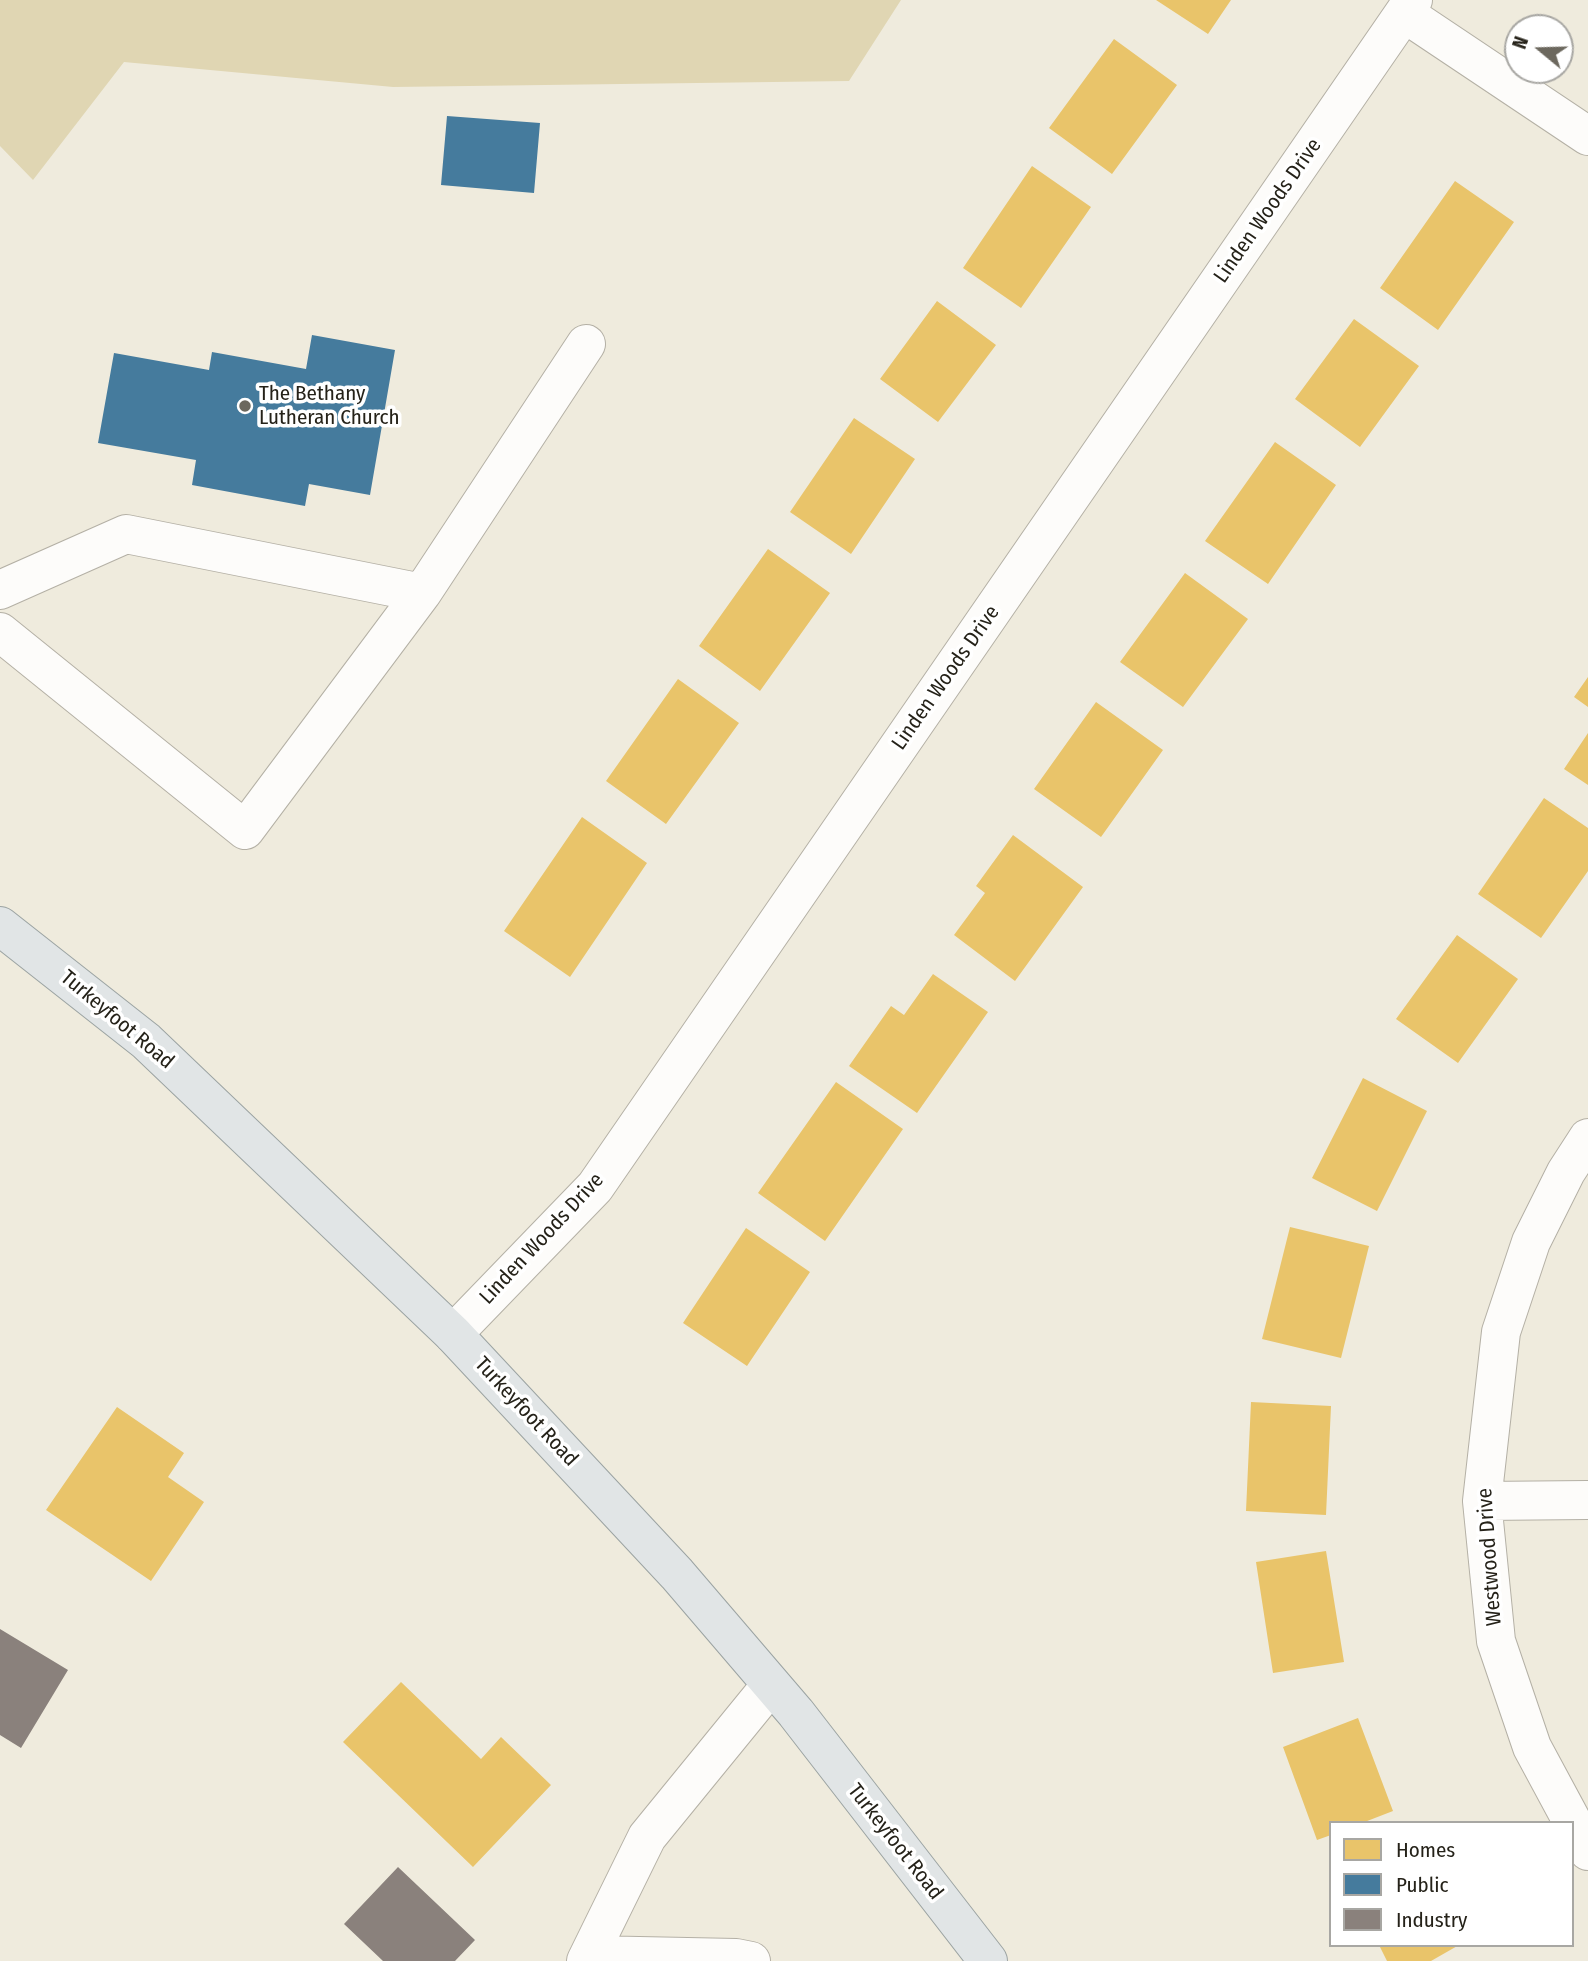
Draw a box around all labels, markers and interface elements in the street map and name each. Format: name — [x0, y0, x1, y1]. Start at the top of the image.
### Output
north arrow — [1504, 14, 1574, 84]
text: N — [1508, 34, 1533, 52]
street label: Linden Woods Drive — [1209, 134, 1327, 288]
place label: The Bethany Lutheran Church — [259, 381, 400, 431]
marker: The Bethany Lutheran Church — [237, 398, 253, 414]
street label: Linden Woods Drive — [887, 601, 1005, 755]
street label: Turkeyfoot Road — [55, 965, 179, 1075]
street label: Linden Woods Drive — [475, 1168, 609, 1310]
street label: Turkeyfoot Road — [469, 1352, 583, 1472]
street label: Westwood Drive — [1473, 1487, 1507, 1627]
street label: Turkeyfoot Road — [842, 1779, 948, 1905]
legend — [1329, 1821, 1574, 1947]
text: Homes — [1396, 1837, 1455, 1863]
text: Public — [1396, 1872, 1448, 1898]
text: Industry — [1396, 1907, 1467, 1933]

